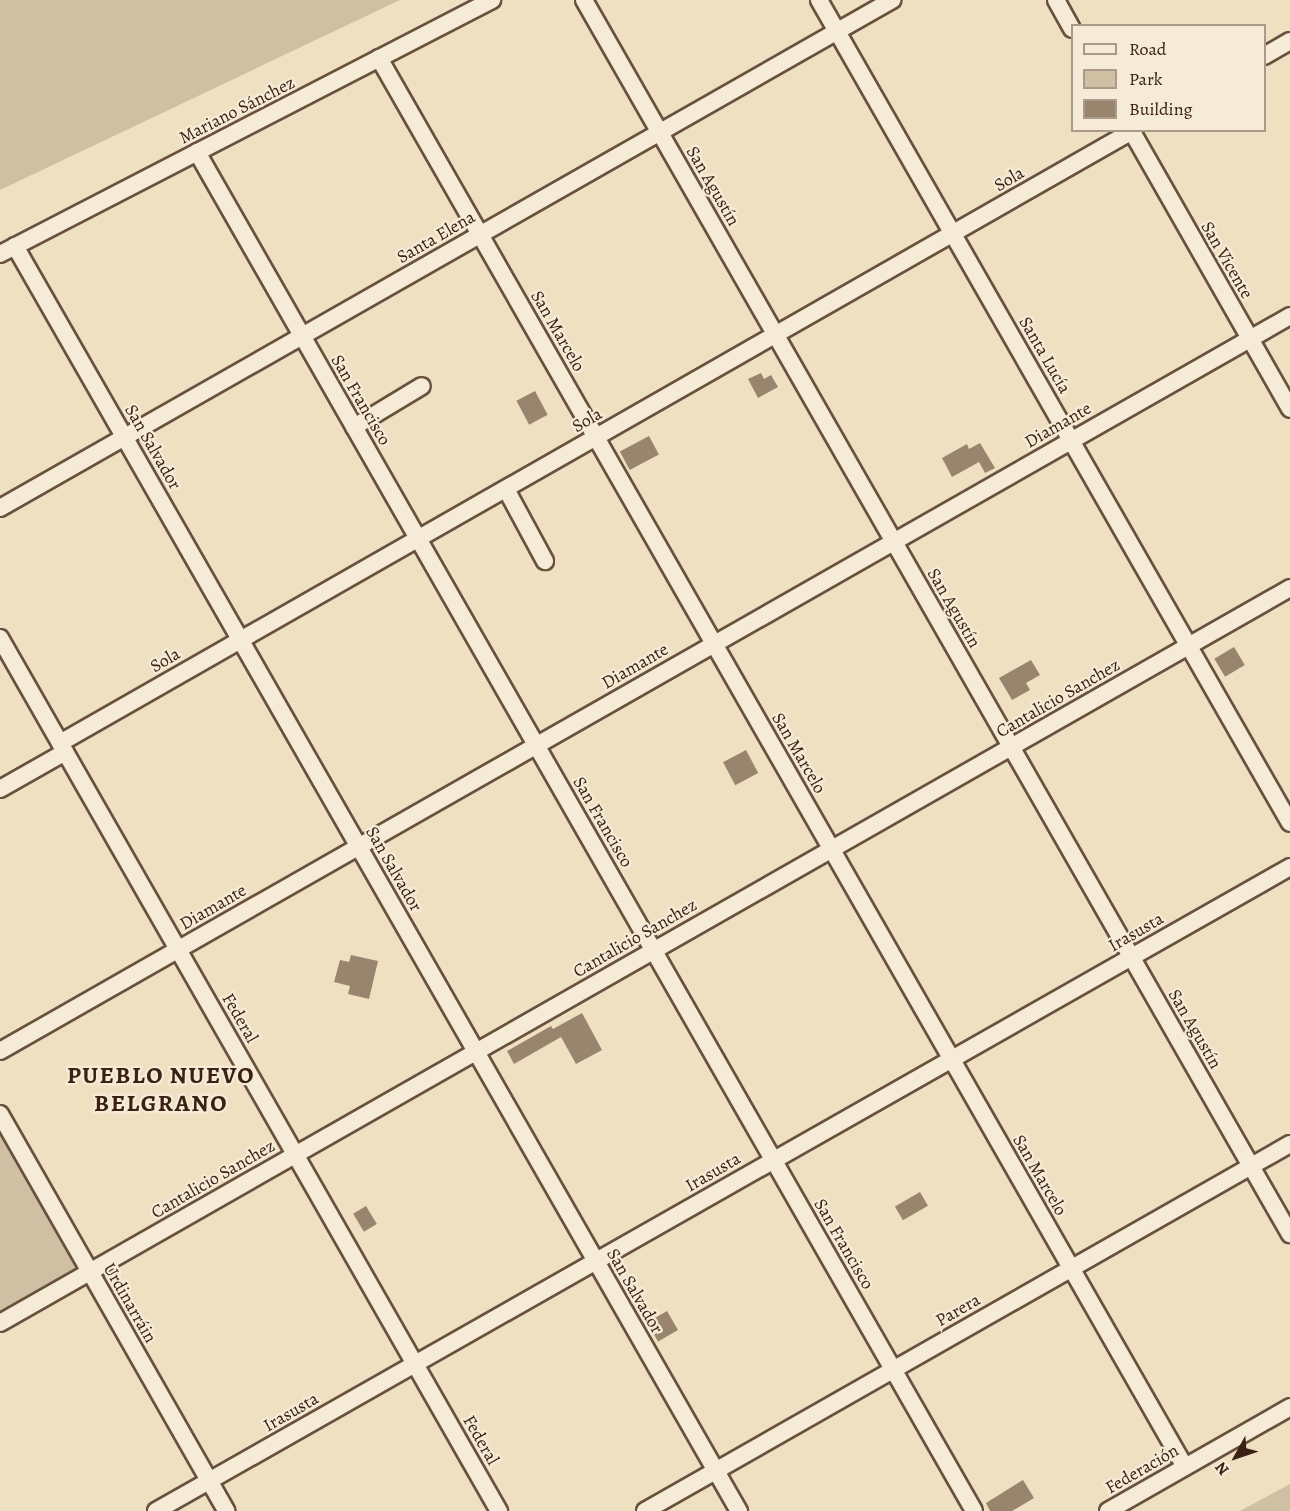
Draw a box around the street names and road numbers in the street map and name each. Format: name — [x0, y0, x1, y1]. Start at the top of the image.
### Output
street label: Mariano Sánchez — [175, 71, 299, 149]
street label: San Agustín — [682, 142, 744, 230]
street label: Sola — [990, 162, 1028, 196]
street label: Santa Elena — [393, 206, 479, 268]
street label: San Vicente — [1196, 218, 1258, 302]
street label: San Marcelo — [526, 287, 590, 375]
street label: Santa Lucía — [1014, 313, 1076, 397]
street label: San Francisco — [326, 351, 396, 449]
street label: Diamante — [1021, 397, 1095, 453]
street label: San Salvador — [120, 401, 186, 493]
street label: Sola — [568, 403, 606, 437]
street label: San Agustín — [923, 564, 985, 652]
street label: Diamante — [598, 638, 672, 694]
street label: Sola — [146, 643, 184, 677]
street label: Cantalicio Sanchez — [992, 654, 1124, 742]
street label: San Marcelo — [767, 709, 831, 797]
street label: San Francisco — [568, 773, 638, 871]
street label: San Salvador — [361, 823, 427, 915]
street label: Diamante — [176, 879, 250, 935]
street label: Cantalicio Sanchez — [569, 894, 701, 982]
street label: Irasusta — [1105, 908, 1167, 956]
street label: San Agustín — [1164, 985, 1226, 1073]
street label: Federal — [217, 989, 263, 1047]
street label: San Marcelo — [1008, 1131, 1072, 1219]
street label: Cantalicio Sanchez — [147, 1135, 279, 1223]
street label: Irasusta — [682, 1148, 744, 1196]
street label: San Francisco — [809, 1195, 879, 1293]
street label: San Salvador — [602, 1245, 668, 1337]
street label: Urdinarráin — [99, 1259, 161, 1347]
street label: Parera — [932, 1289, 984, 1331]
street label: Irasusta — [260, 1388, 322, 1436]
street label: Federal — [458, 1411, 504, 1469]
street label: Federación — [1102, 1439, 1182, 1499]

